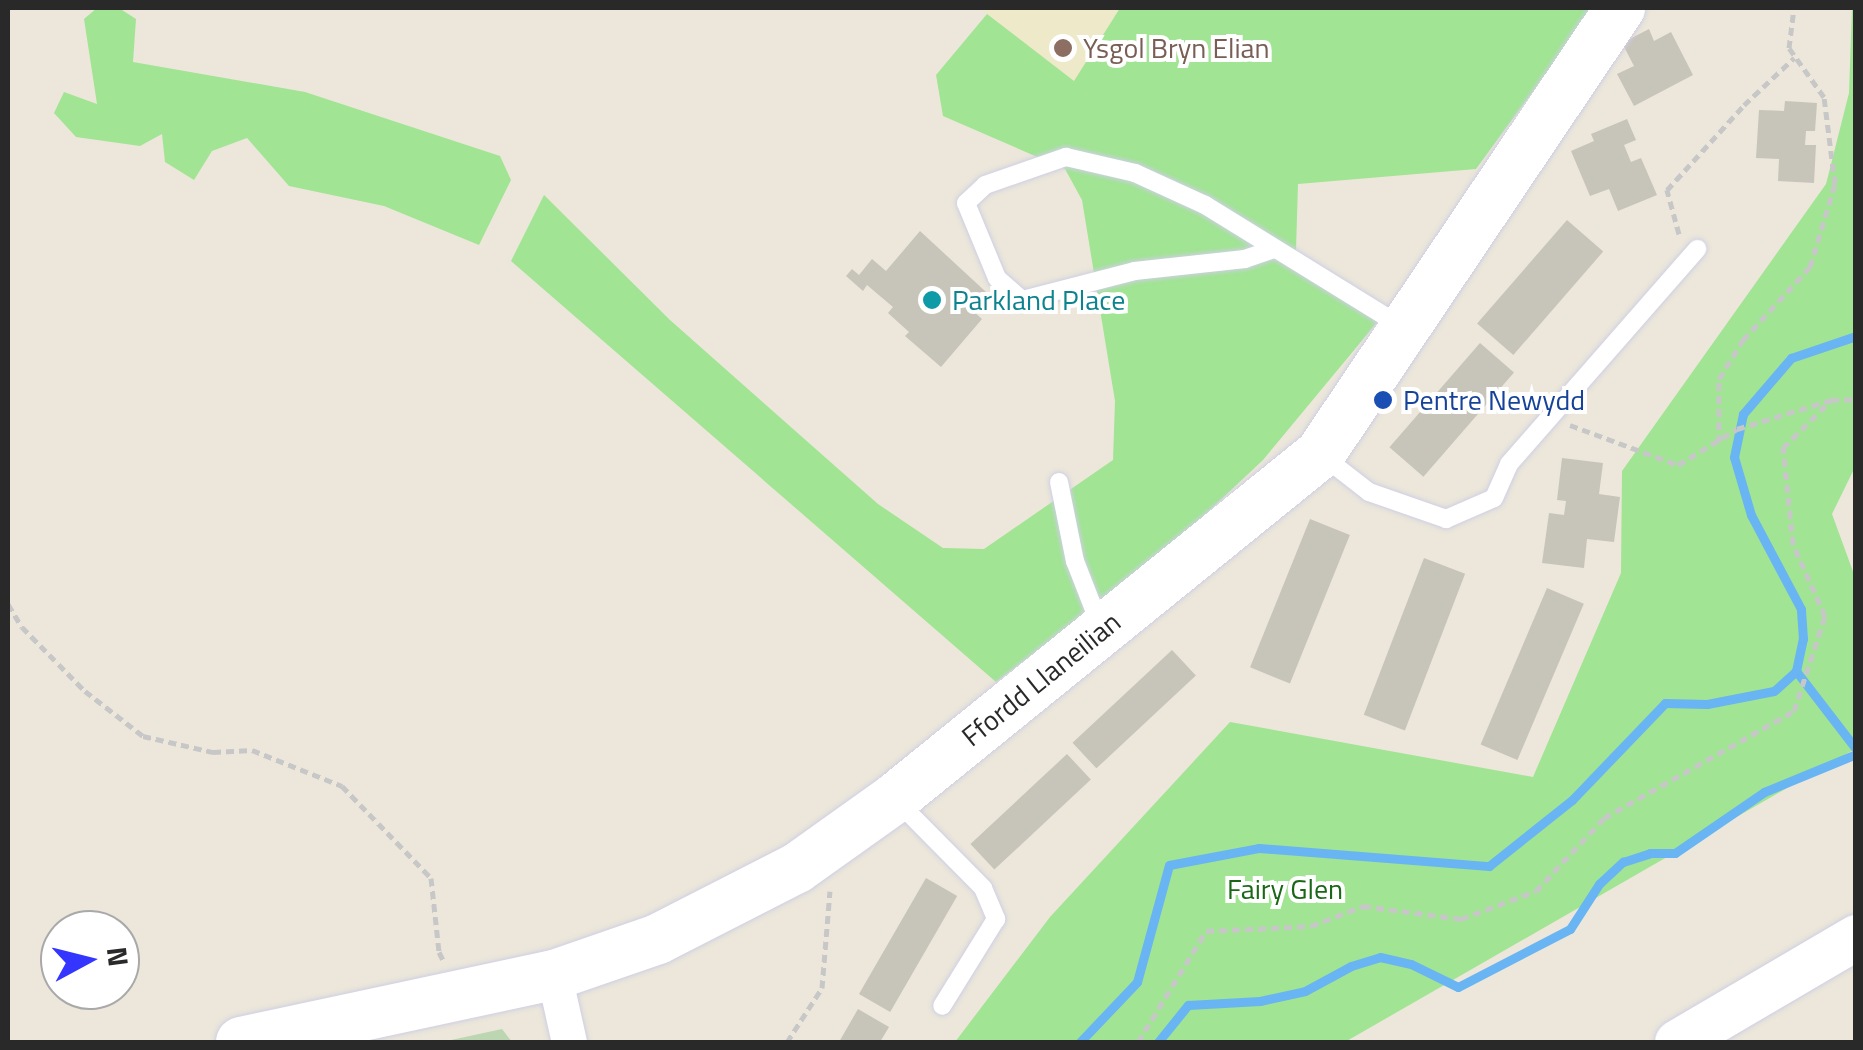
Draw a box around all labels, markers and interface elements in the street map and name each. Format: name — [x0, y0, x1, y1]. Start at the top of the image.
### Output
place label: Ysgol Bryn Elian — [1083, 31, 1270, 65]
marker: Ysgol Bryn Elian — [1052, 37, 1074, 59]
place label: Parkland Place — [952, 283, 1125, 317]
marker: Parkland Place — [921, 289, 943, 311]
place label: Pentre Newydd — [1403, 383, 1585, 417]
marker: Pentre Newydd — [1372, 389, 1394, 411]
street label: Ffordd Llaneilian — [955, 605, 1127, 753]
park label: Fairy Glen — [1227, 872, 1343, 906]
north arrow — [40, 910, 140, 1010]
text: N — [96, 944, 141, 969]

